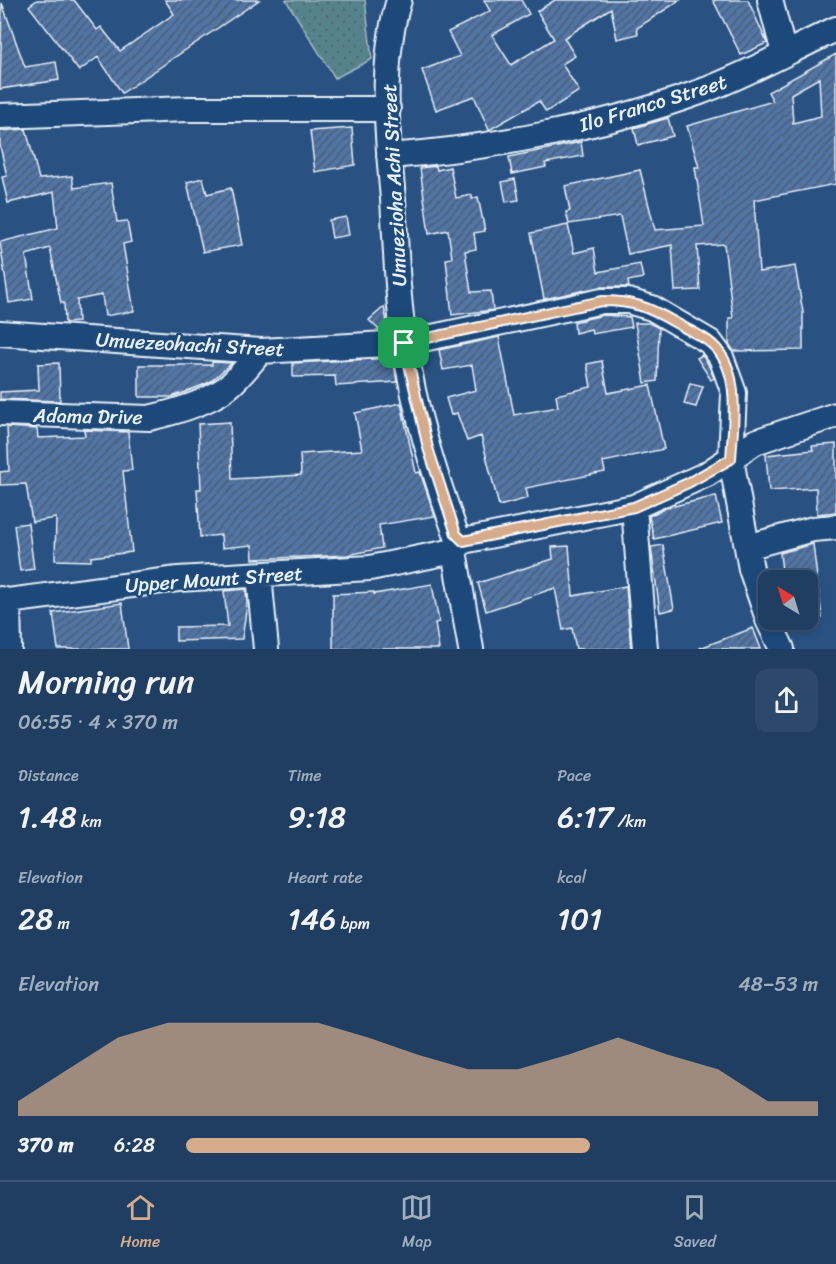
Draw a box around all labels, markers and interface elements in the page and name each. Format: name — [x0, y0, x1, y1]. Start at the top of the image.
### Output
street label: Ilo Franco Street — [574, 64, 732, 143]
street label: Umuezioha Achi Street — [372, 82, 417, 287]
pin — [378, 317, 429, 368]
street label: Umuezeohachi Street — [95, 322, 285, 367]
icon: arrive — [387, 326, 420, 359]
street label: Adama Drive — [32, 398, 143, 435]
street label: Upper Mount Street — [124, 556, 304, 603]
north arrow — [758, 570, 818, 630]
map controls — [758, 570, 818, 630]
text: Morning run — [18, 653, 194, 711]
button: share — [755, 669, 818, 732]
text: 06:55 · 4 × 370 m — [18, 705, 178, 740]
text: Distance — [18, 761, 79, 790]
text: Time — [288, 761, 321, 790]
text: Pace — [557, 761, 591, 790]
text: 1.48 — [18, 790, 77, 844]
text: 9:18 — [288, 790, 346, 844]
text: 6:17 — [557, 790, 613, 844]
text: km — [77, 807, 102, 836]
text: /km — [613, 807, 646, 836]
text: Elevation — [18, 863, 83, 892]
text: Heart rate — [288, 863, 363, 892]
text: kcal — [557, 863, 586, 892]
text: 28 — [18, 892, 53, 946]
text: 146 — [288, 892, 336, 946]
text: 101 — [557, 892, 602, 946]
text: m — [53, 909, 70, 938]
text: bpm — [336, 909, 370, 938]
text: Elevation — [18, 967, 99, 1002]
text: 48–53 m — [738, 967, 818, 1002]
text: 370 m — [18, 1128, 74, 1163]
text: 6:28 — [114, 1128, 155, 1163]
tab: Home — [120, 1191, 160, 1256]
tab: Map — [400, 1191, 433, 1256]
tab: Saved — [674, 1191, 716, 1256]

